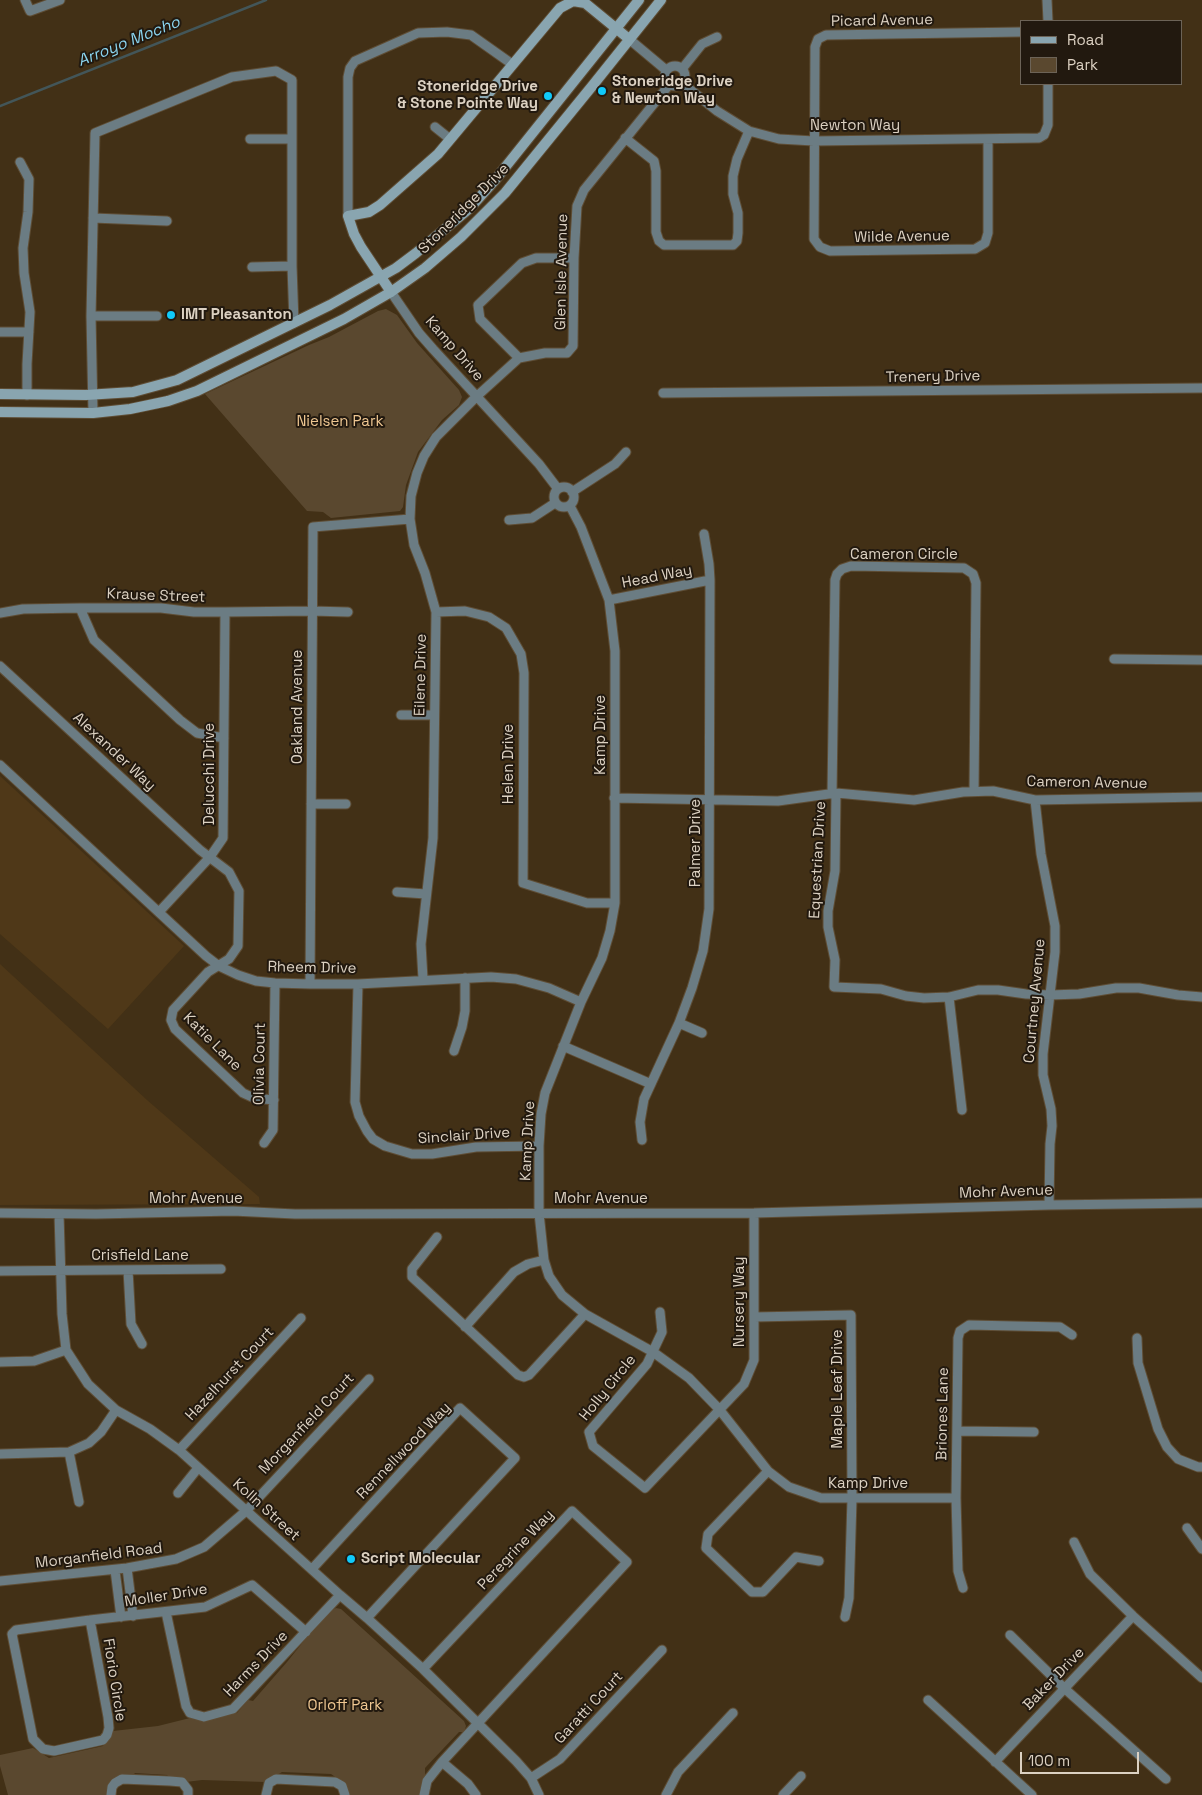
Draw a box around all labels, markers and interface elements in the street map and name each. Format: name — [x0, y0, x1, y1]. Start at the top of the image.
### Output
street label: Picard Avenue — [831, 11, 933, 31]
water label: Arroyo Mocho — [75, 13, 183, 71]
legend — [1020, 20, 1182, 85]
text: Road — [1067, 30, 1104, 49]
text: Park — [1067, 55, 1098, 74]
place label: Stoneridge Drive & Newton Way — [612, 73, 733, 108]
place label: Stoneridge Drive & Stone Pointe Way — [398, 78, 538, 113]
marker: Stoneridge Drive & Newton Way — [596, 85, 608, 97]
marker: Stoneridge Drive & Stone Pointe Way — [542, 90, 554, 102]
street label: Newton Way — [810, 117, 900, 135]
street label: Stoneridge Drive — [415, 160, 513, 258]
street label: Glen Isle Avenue — [552, 214, 572, 330]
street label: Wilde Avenue — [854, 227, 950, 247]
place label: IMT Pleasanton — [181, 306, 292, 324]
marker: IMT Pleasanton — [165, 309, 177, 321]
street label: Kamp Drive — [421, 313, 487, 385]
street label: Trenery Drive — [886, 367, 980, 387]
park label: Nielsen Park — [296, 413, 384, 431]
street label: Cameron Circle — [850, 546, 958, 564]
street label: Head Way — [620, 561, 694, 593]
street label: Krause Street — [106, 585, 206, 607]
street label: Eilene Drive — [411, 634, 431, 716]
street label: Oakland Avenue — [289, 650, 307, 764]
street label: Kamp Drive — [592, 695, 610, 775]
street label: Alexander Way — [69, 709, 159, 795]
street label: Delucchi Drive — [201, 723, 219, 825]
street label: Helen Drive — [500, 724, 518, 804]
street label: Cameron Avenue — [1026, 773, 1148, 793]
street label: Palmer Drive — [687, 799, 705, 887]
street label: Equestrian Drive — [806, 801, 830, 919]
street label: Courtney Avenue — [1021, 938, 1049, 1064]
street label: Rheem Drive — [267, 958, 357, 978]
street label: Katie Lane — [179, 1009, 245, 1075]
street label: Olivia Court — [250, 1023, 270, 1105]
street label: Kamp Drive — [517, 1101, 539, 1181]
street label: Sinclair Drive — [417, 1124, 511, 1148]
street label: Mohr Avenue — [959, 1181, 1053, 1203]
street label: Mohr Avenue — [149, 1190, 243, 1208]
street label: Mohr Avenue — [554, 1190, 648, 1208]
street label: Crisfield Lane — [91, 1247, 189, 1265]
street label: Nursery Way — [731, 1257, 749, 1347]
street label: Hazelhurst Court — [182, 1323, 278, 1425]
street label: Maple Leaf Drive — [829, 1329, 847, 1449]
street label: Holly Circle — [576, 1351, 640, 1425]
street label: Briones Lane — [933, 1367, 953, 1461]
street label: Morganfield Court — [256, 1370, 358, 1478]
street label: Rennellwood Way — [353, 1399, 455, 1503]
street label: Kolln Street — [229, 1475, 303, 1545]
street label: Kamp Drive — [828, 1475, 908, 1493]
street label: Peregrine Way — [474, 1506, 558, 1594]
street label: Morganfield Road — [35, 1539, 163, 1573]
place label: Script Molecular — [361, 1550, 480, 1568]
marker: Script Molecular — [345, 1553, 357, 1565]
street label: Moller Drive — [123, 1581, 209, 1611]
street label: Harms Drive — [220, 1627, 292, 1701]
street label: Fiorio Circle — [99, 1637, 129, 1723]
street label: Baker Drive — [1020, 1644, 1088, 1714]
street label: Garatti Court — [551, 1668, 627, 1748]
park label: Orloff Park — [308, 1697, 382, 1715]
scale bar — [1022, 1742, 1141, 1774]
text: 100 m — [1028, 1751, 1070, 1770]

